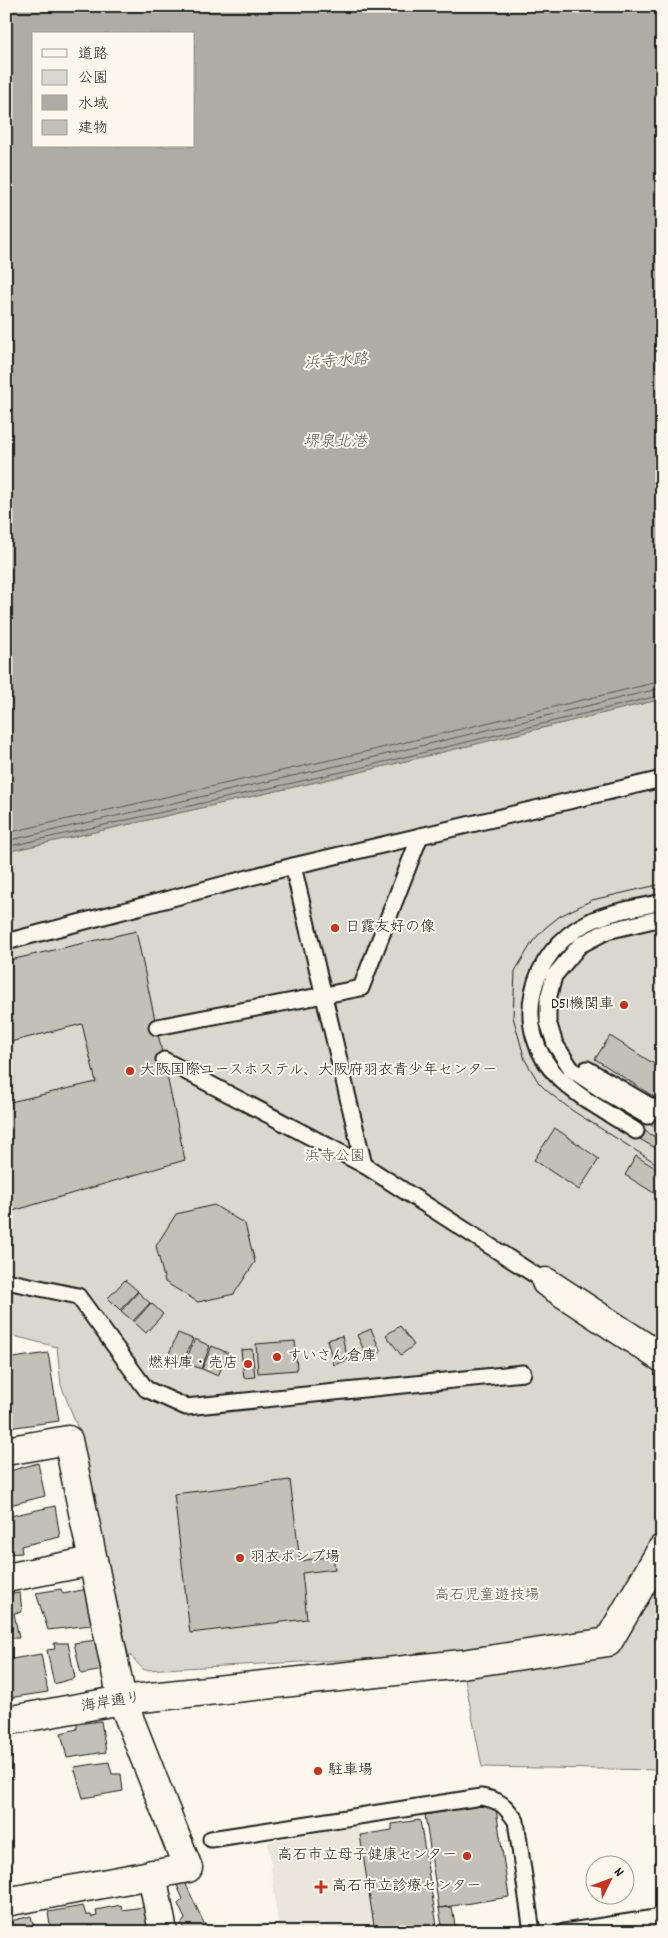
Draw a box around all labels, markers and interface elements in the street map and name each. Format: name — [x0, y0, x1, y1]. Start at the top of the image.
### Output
legend — [32, 32, 195, 148]
text: 道路 — [78, 44, 108, 66]
text: 公園 — [78, 68, 108, 90]
text: 水域 — [78, 94, 108, 116]
text: 建物 — [78, 118, 108, 140]
water label: 浜寺水路 — [303, 348, 370, 376]
water label: 堺泉北港 — [303, 431, 369, 454]
place label: 日露友好の像 — [345, 917, 435, 939]
marker: 日露友好の像 — [329, 922, 341, 934]
place label: D51機関車 — [551, 994, 614, 1016]
marker: D51機関車 — [618, 999, 630, 1011]
place label: 大阪国際ユースホステル、大阪府羽衣青少年センター — [140, 1060, 497, 1082]
marker: 大阪国際ユースホステル、大阪府羽衣青少年センター — [124, 1065, 136, 1077]
park label: 浜寺公園 — [305, 1146, 365, 1168]
place label: すいさん倉庫 — [287, 1346, 376, 1368]
marker: すいさん倉庫 — [271, 1351, 283, 1363]
place label: 燃料庫・売店 — [148, 1353, 238, 1375]
marker: 燃料庫・売店 — [242, 1358, 254, 1370]
place label: 羽衣ポンプ場 — [250, 1547, 340, 1569]
marker: 羽衣ポンプ場 — [234, 1552, 246, 1564]
park label: 高石児童遊技場 — [434, 1585, 540, 1607]
street label: 海岸通り — [80, 1687, 142, 1719]
place label: 駐車場 — [328, 1760, 373, 1782]
marker: 駐車場 — [312, 1765, 324, 1777]
place label: 高石市立母子健康センター — [278, 1845, 457, 1867]
marker: 高石市立母子健康センター — [461, 1850, 473, 1862]
north arrow — [586, 1856, 636, 1906]
text: N — [608, 1863, 628, 1882]
place label: 高石市立診療センター — [332, 1876, 481, 1898]
marker: 高石市立診療センター — [314, 1880, 328, 1894]

